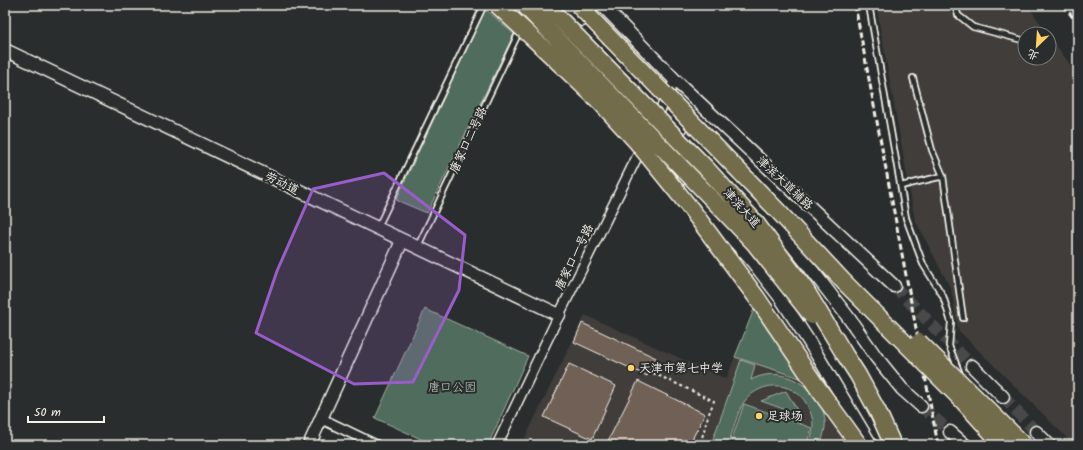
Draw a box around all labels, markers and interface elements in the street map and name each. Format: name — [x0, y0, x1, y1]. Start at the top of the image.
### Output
north arrow — [1017, 26, 1057, 66]
text: 北 — [1024, 44, 1042, 65]
street label: 唐家口二号路 — [445, 104, 492, 177]
street label: 津滨大道辅路 — [752, 152, 817, 215]
street label: 劳动道 — [261, 167, 302, 200]
street label: 津滨大道 — [719, 184, 765, 233]
street label: 唐家口一号路 — [550, 221, 599, 294]
place label: 天津市第七中学 — [639, 359, 723, 378]
marker: 天津市第七中学 — [626, 363, 636, 373]
park label: 唐口公园 — [428, 378, 476, 397]
scale bar — [28, 398, 104, 424]
text: 50 m — [34, 403, 61, 422]
place label: 足球场 — [767, 407, 803, 426]
marker: 足球场 — [754, 411, 764, 421]

